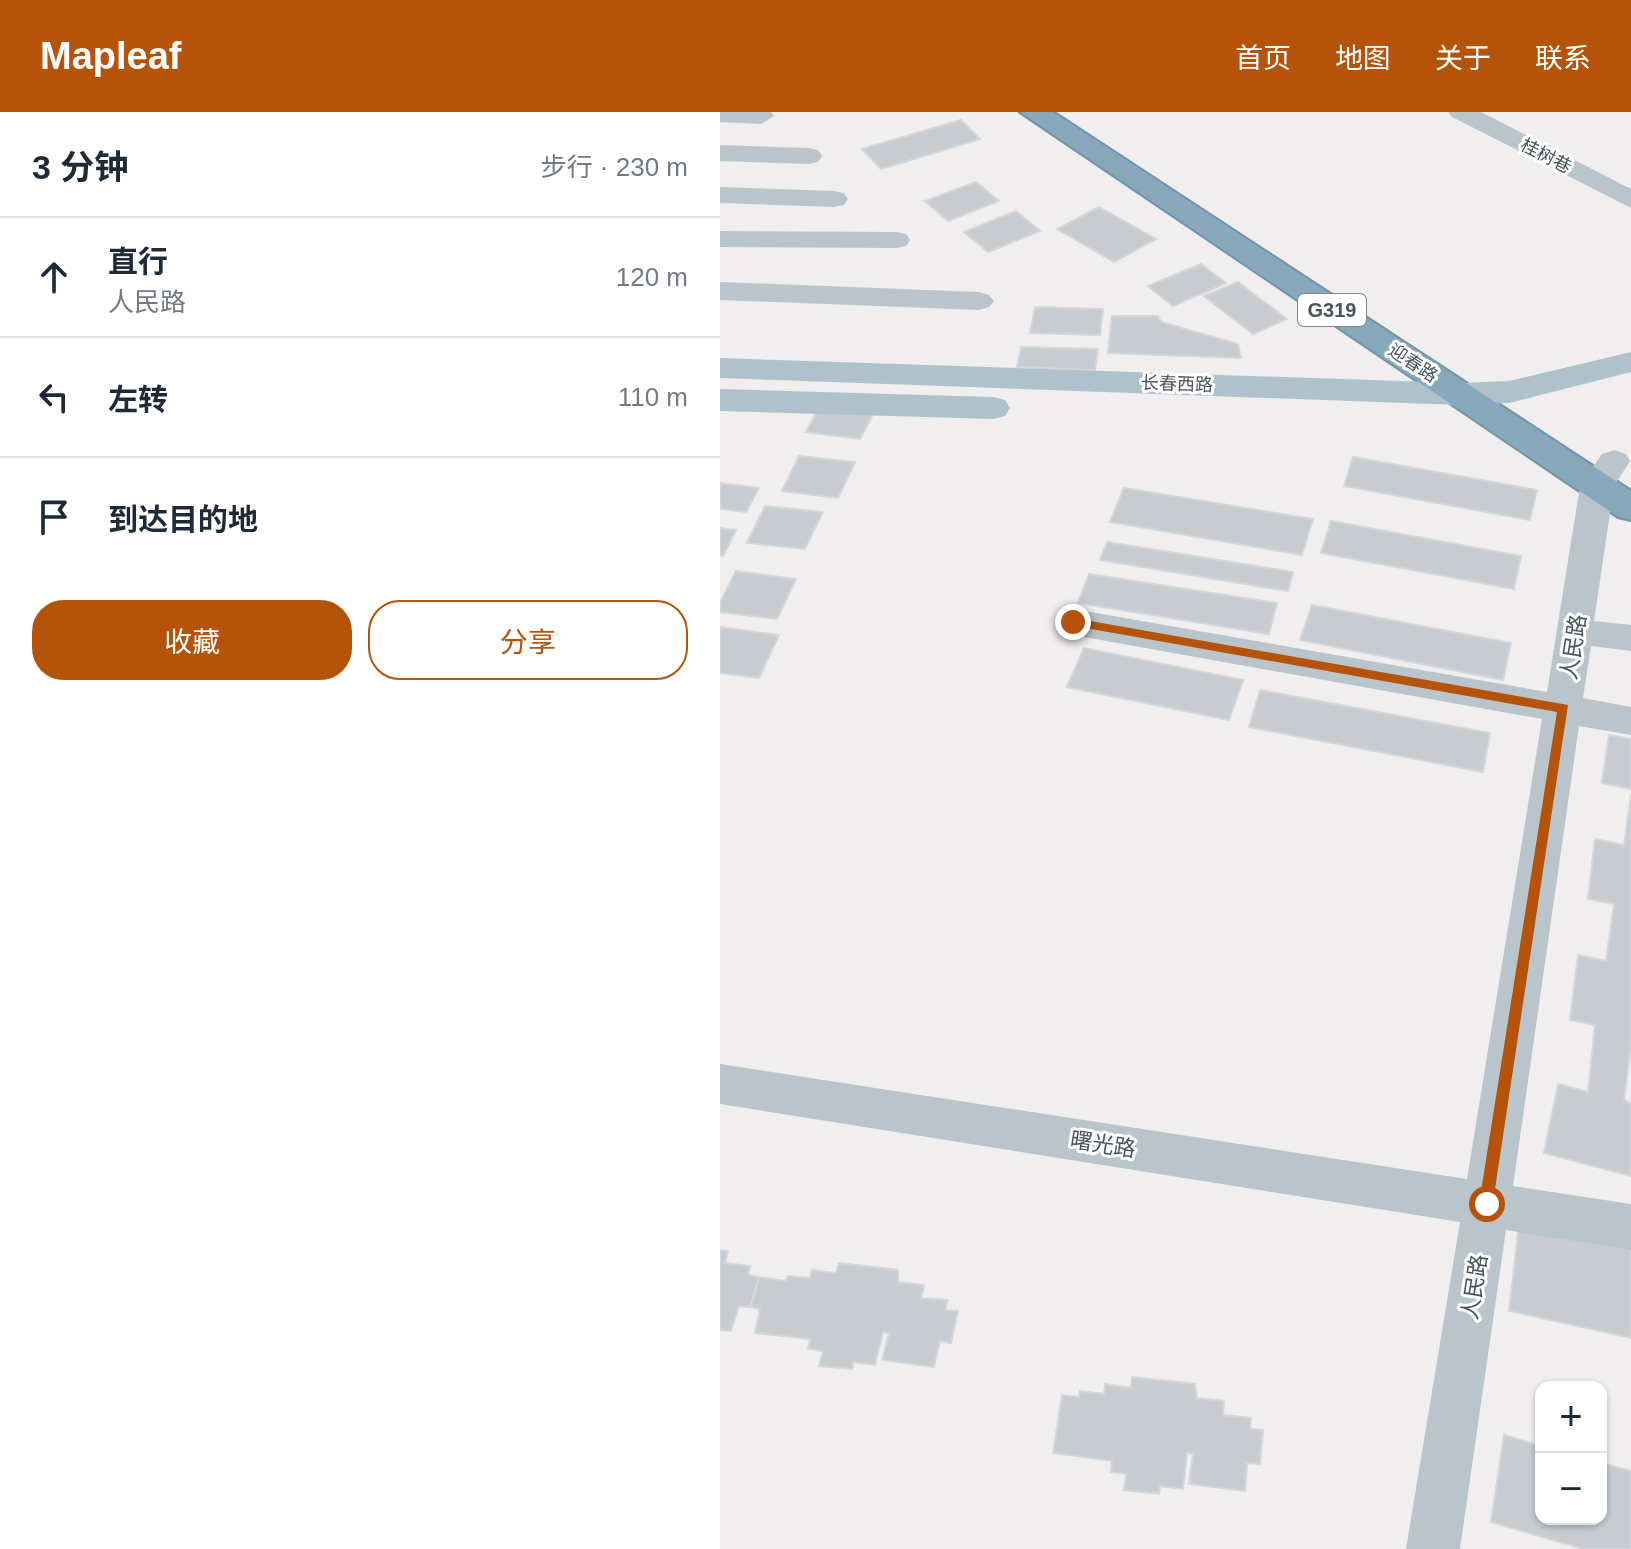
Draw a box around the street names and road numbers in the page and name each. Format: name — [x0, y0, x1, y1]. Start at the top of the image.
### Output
street label: 桂树巷 — [1517, 135, 1575, 177]
road number: G319 — [1298, 294, 1366, 326]
street label: 迎春路 — [1385, 340, 1441, 386]
street label: 长春西路 — [1141, 373, 1213, 395]
street label: 人民路 — [1556, 613, 1591, 682]
street label: 曙光路 — [1068, 1127, 1137, 1162]
street label: 人民路 — [1457, 1253, 1492, 1322]

